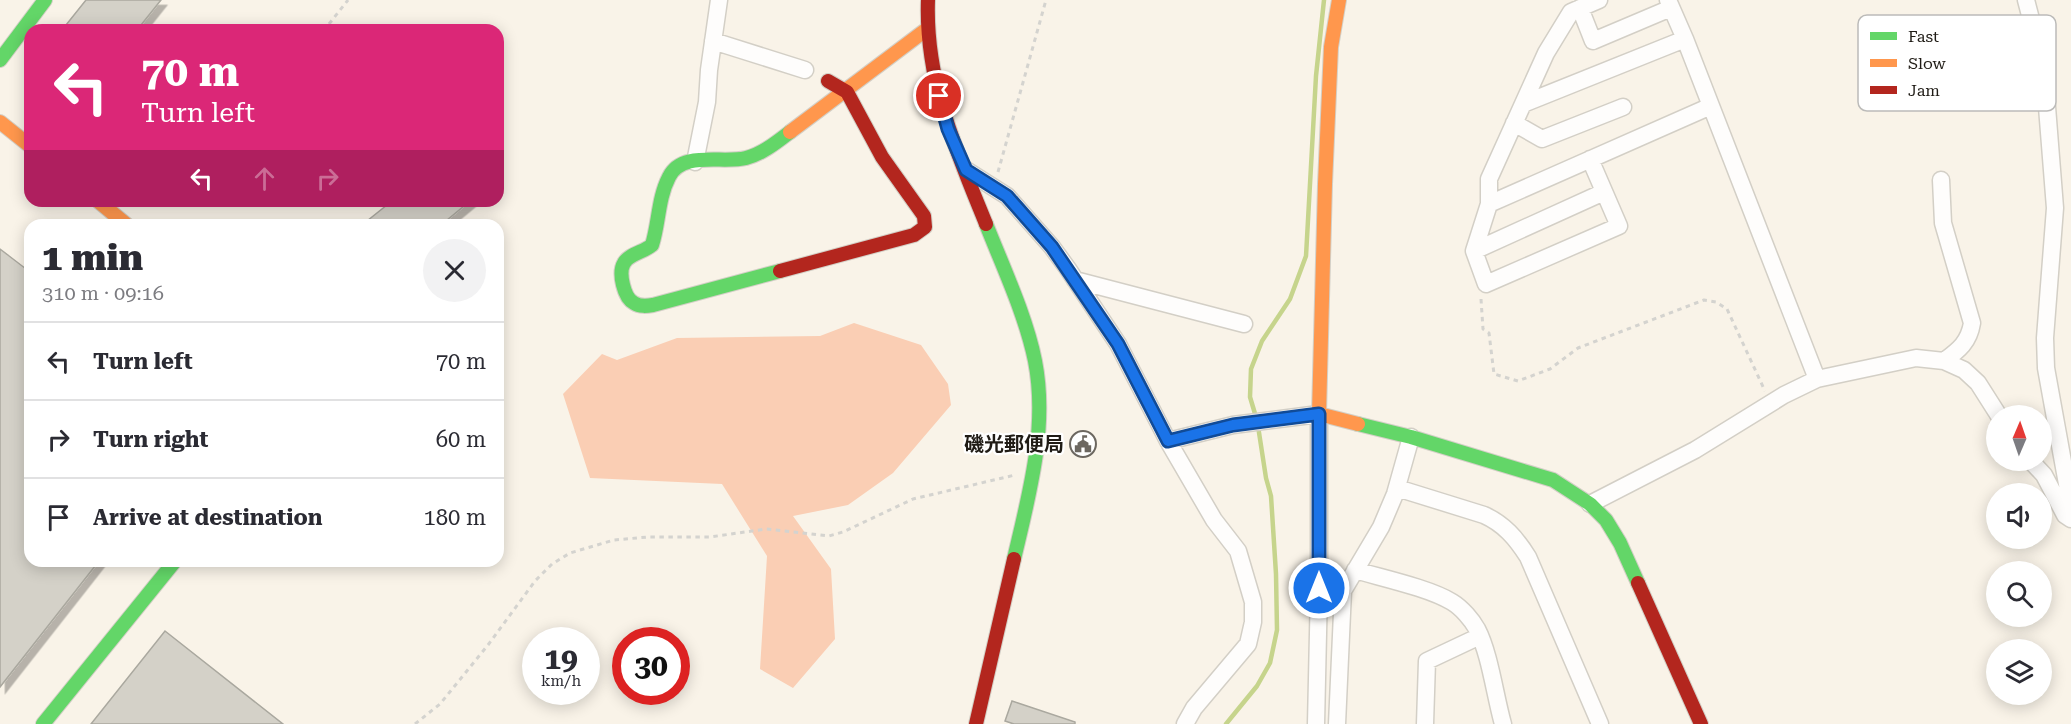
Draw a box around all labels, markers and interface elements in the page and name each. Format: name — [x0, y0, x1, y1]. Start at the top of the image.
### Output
legend — [1858, 15, 2056, 111]
text: Fast — [1908, 27, 1939, 46]
text: 70 m — [141, 47, 239, 96]
icon: left — [42, 48, 120, 126]
text: Slow — [1908, 54, 1946, 73]
pin — [913, 70, 964, 121]
icon: arrive — [922, 79, 955, 112]
text: Jam — [1908, 81, 1940, 100]
text: Turn left — [141, 97, 255, 129]
icon: left — [185, 162, 218, 195]
icon: ahead — [248, 162, 281, 195]
icon: right — [311, 162, 344, 195]
text: 1 min — [42, 237, 143, 279]
button: close — [423, 239, 486, 302]
text: 310 m · 09:16 — [42, 281, 164, 305]
icon: left — [42, 345, 75, 378]
text: Turn left — [93, 349, 193, 374]
text: 70 m — [436, 349, 486, 374]
north arrow — [1986, 405, 2052, 471]
map controls — [1986, 405, 2052, 705]
icon: right — [42, 423, 75, 456]
text: Turn right — [93, 427, 208, 452]
text: 60 m — [436, 427, 486, 452]
public building icon: 磯光郵便局 — [1068, 429, 1098, 459]
place label: 磯光郵便局 — [964, 432, 1064, 456]
button: sound — [1986, 483, 2052, 549]
icon: arrive — [42, 501, 75, 534]
text: Arrive at destination — [93, 505, 322, 530]
text: 180 m — [423, 505, 486, 530]
position arrow — [1287, 556, 1351, 620]
button: search — [1986, 561, 2052, 627]
speed limit sign: 30 — [612, 627, 690, 705]
button: layers — [1986, 639, 2052, 705]
text: 19 — [544, 641, 578, 676]
text: km/h — [541, 672, 581, 690]

